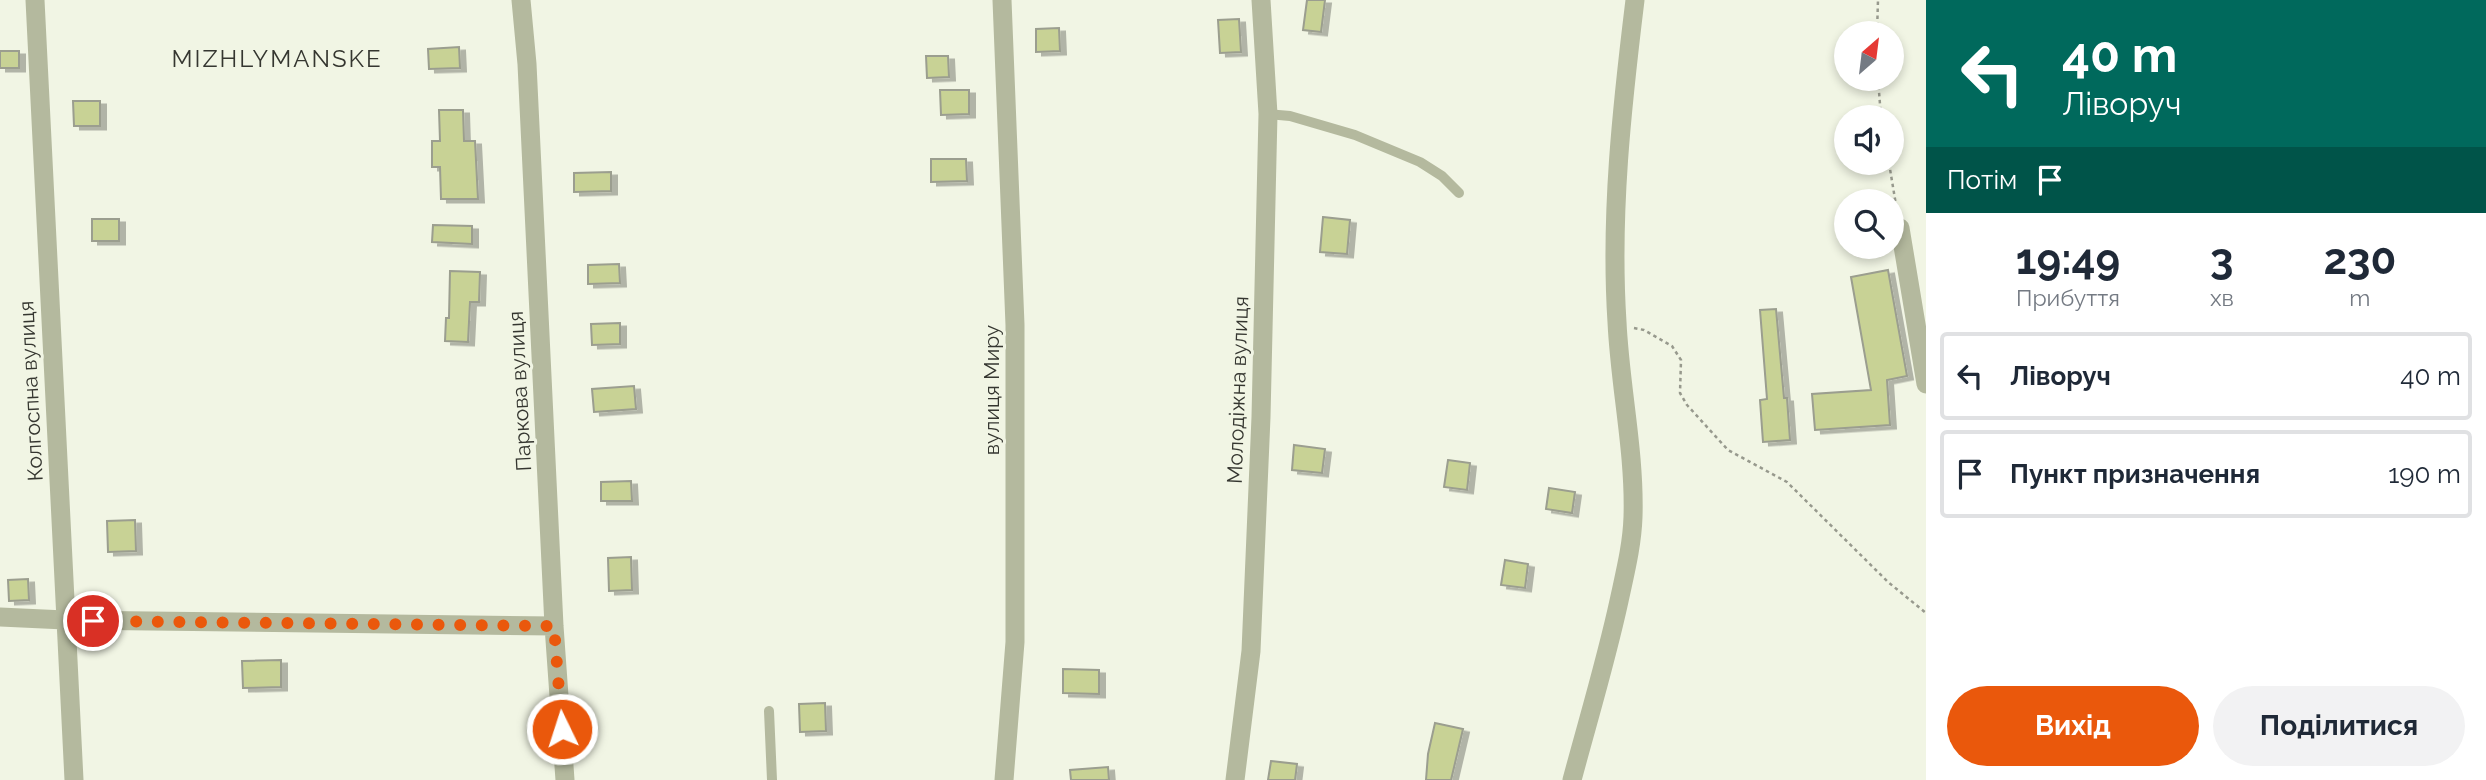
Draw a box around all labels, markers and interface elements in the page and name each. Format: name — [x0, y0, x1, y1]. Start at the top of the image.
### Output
north arrow — [1834, 21, 1904, 91]
map controls — [1834, 21, 1904, 259]
text: 40 m — [2062, 26, 2177, 83]
icon: left — [1947, 28, 2038, 119]
district label: MIZHLYMANSKE — [171, 44, 383, 73]
text: Ліворуч — [2062, 85, 2181, 122]
button: sound — [1834, 105, 1904, 175]
icon: arrive — [2031, 161, 2069, 199]
text: Потім — [1947, 165, 2017, 195]
button: search — [1834, 189, 1904, 259]
text: 19:49 — [2016, 235, 2120, 284]
text: 3 — [2210, 235, 2234, 284]
text: 230 — [2323, 235, 2396, 284]
text: Прибуття — [2016, 284, 2120, 311]
text: хв — [2210, 284, 2234, 311]
text: m — [2349, 284, 2370, 311]
street label: Молодіжна вулиця — [1222, 296, 1253, 484]
street label: Колгоспна вулиця — [13, 300, 48, 482]
street label: Паркова вулиця — [503, 310, 536, 472]
street label: вулиця Миру — [979, 325, 1004, 455]
icon: left — [1951, 357, 1989, 395]
text: Ліворуч — [2010, 361, 2111, 391]
text: 40 m — [2400, 361, 2461, 391]
icon: arrive — [1951, 455, 1989, 493]
text: Пункт призначення — [2010, 459, 2260, 489]
text: 190 m — [2388, 459, 2461, 489]
pin — [63, 591, 123, 651]
icon: arrive — [74, 602, 112, 640]
button: Вихід — [1947, 686, 2199, 766]
button: Поділитися — [2213, 686, 2465, 766]
position arrow — [525, 692, 599, 766]

